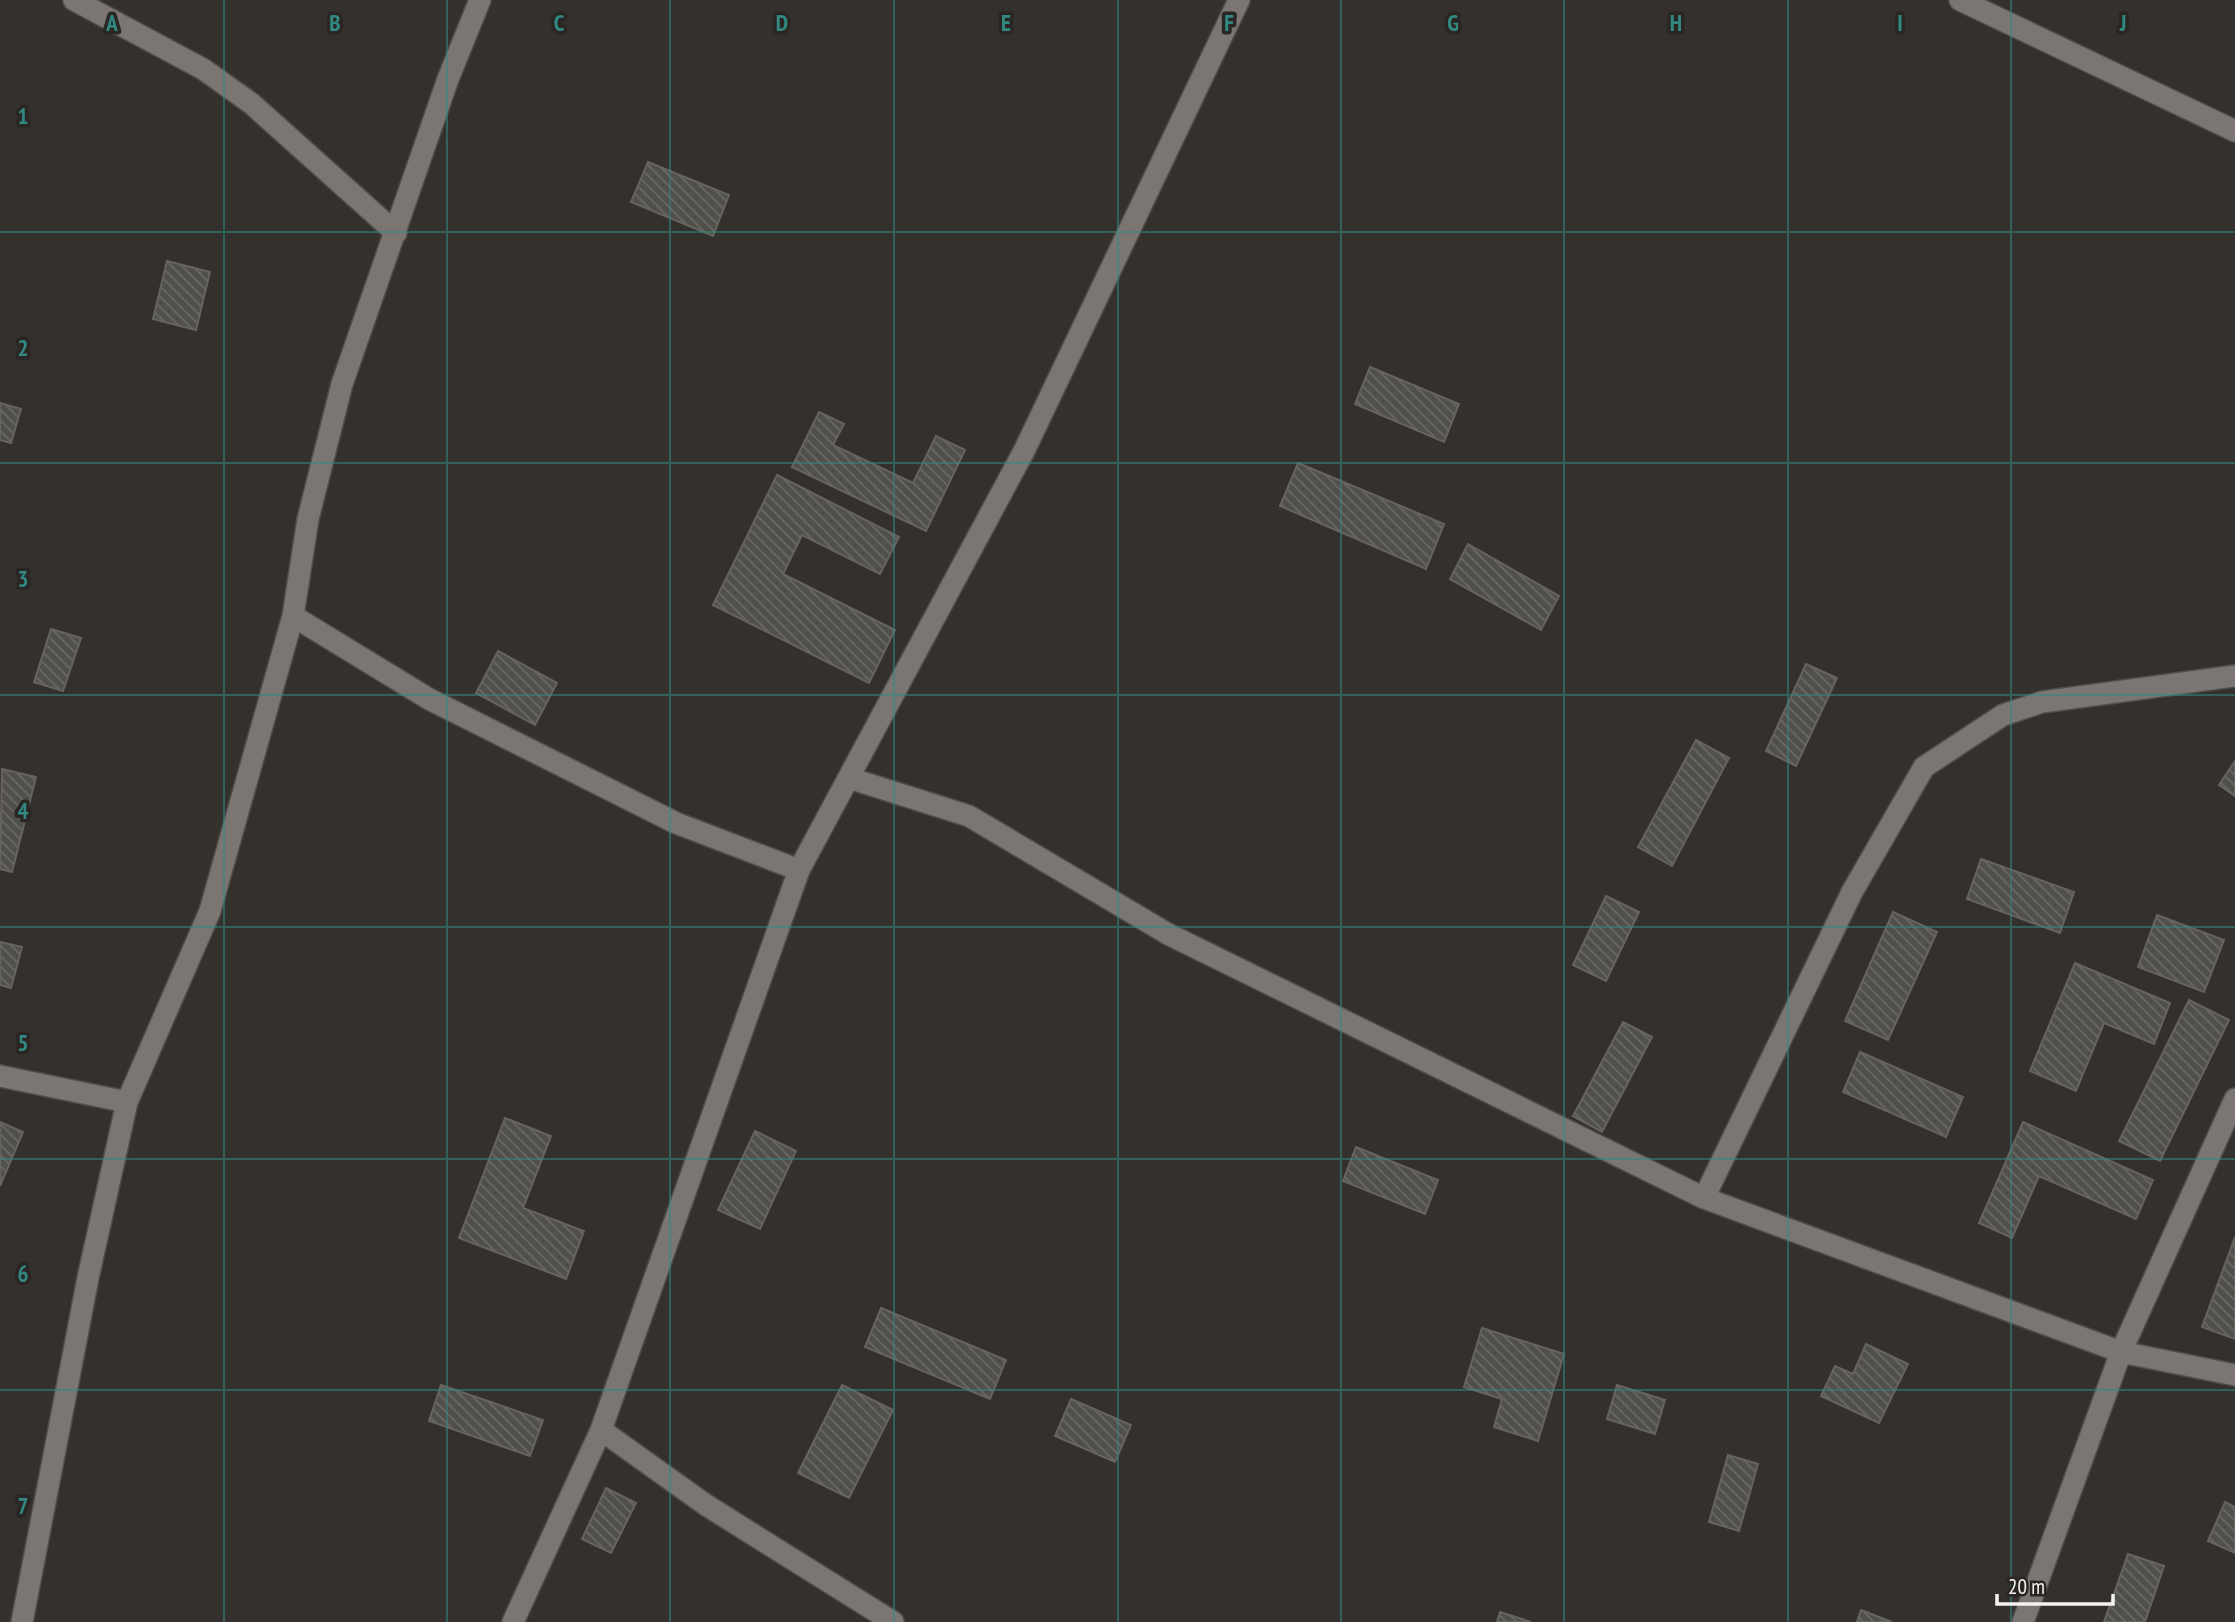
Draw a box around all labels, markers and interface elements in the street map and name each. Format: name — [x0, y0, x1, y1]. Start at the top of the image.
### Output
text: A — [105, 8, 118, 37]
text: B — [329, 8, 341, 37]
text: C — [554, 8, 565, 37]
text: D — [776, 8, 788, 37]
text: E — [1001, 8, 1011, 37]
text: F — [1224, 8, 1234, 37]
text: G — [1447, 8, 1459, 37]
text: H — [1670, 8, 1682, 37]
text: I — [1897, 8, 1903, 37]
text: J — [2119, 8, 2126, 37]
text: 1 — [18, 101, 29, 130]
text: 2 — [18, 333, 29, 362]
text: 3 — [18, 564, 29, 593]
text: 4 — [18, 796, 29, 825]
text: 5 — [18, 1028, 29, 1057]
text: 6 — [18, 1259, 29, 1288]
text: 7 — [18, 1491, 29, 1520]
scale bar — [1997, 1562, 2112, 1606]
text: 20 m — [2008, 1573, 2045, 1600]

